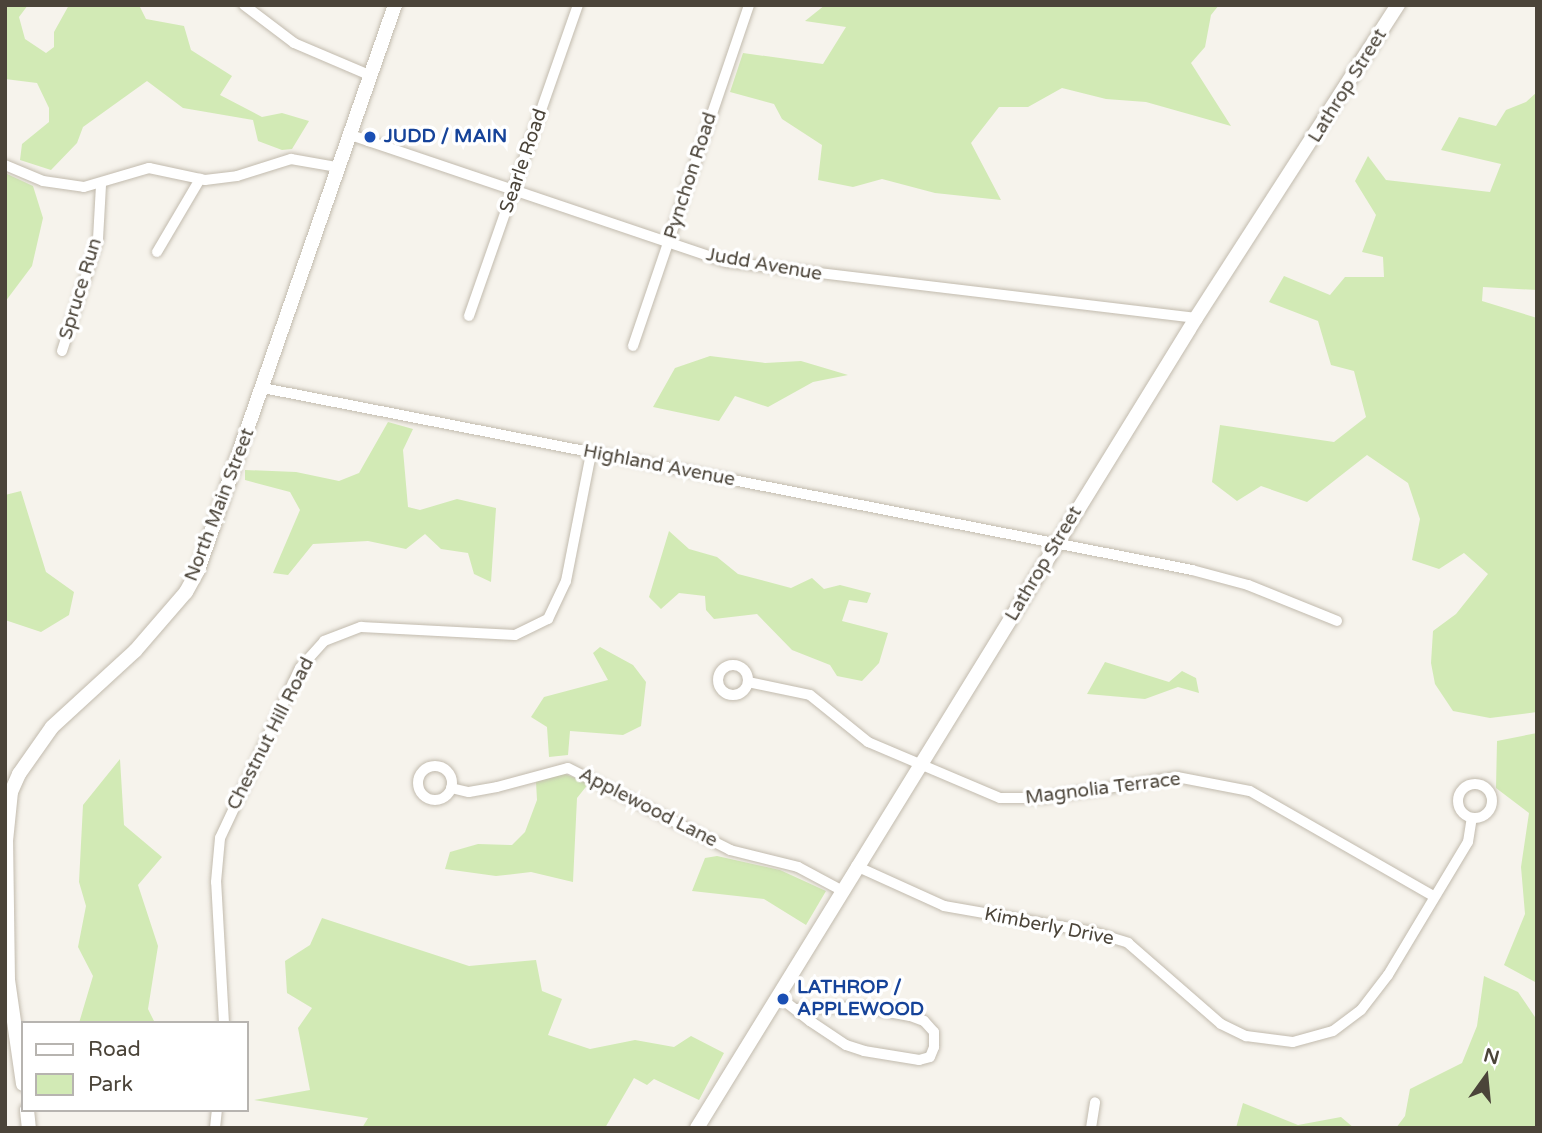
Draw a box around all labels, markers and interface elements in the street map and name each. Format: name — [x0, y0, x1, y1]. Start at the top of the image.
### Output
street label: Lathrop Street — [1304, 25, 1392, 147]
street label: Searle Road — [496, 106, 552, 216]
street label: Pynchon Road — [660, 110, 722, 242]
place label: JUDD / MAIN — [384, 126, 507, 148]
marker: JUDD / MAIN — [362, 129, 378, 145]
street label: Spruce Run — [55, 236, 107, 342]
street label: Judd Avenue — [704, 244, 824, 286]
street label: North Main Street — [180, 425, 260, 585]
street label: Highland Avenue — [581, 440, 737, 492]
street label: Lathrop Street — [1001, 502, 1087, 626]
street label: Chestnut Hill Road — [223, 654, 319, 814]
street label: Applewood Lane — [575, 763, 721, 853]
street label: Magnolia Terrace — [1024, 768, 1182, 810]
street label: Kimberly Drive — [982, 903, 1116, 951]
place label: LATHROP / APPLEWOOD — [797, 977, 924, 1021]
marker: LATHROP / APPLEWOOD — [775, 991, 791, 1007]
legend — [21, 1021, 248, 1112]
text: Road — [88, 1037, 141, 1062]
north arrow — [1451, 1042, 1521, 1112]
text: N — [1481, 1044, 1502, 1069]
text: Park — [88, 1072, 133, 1097]

